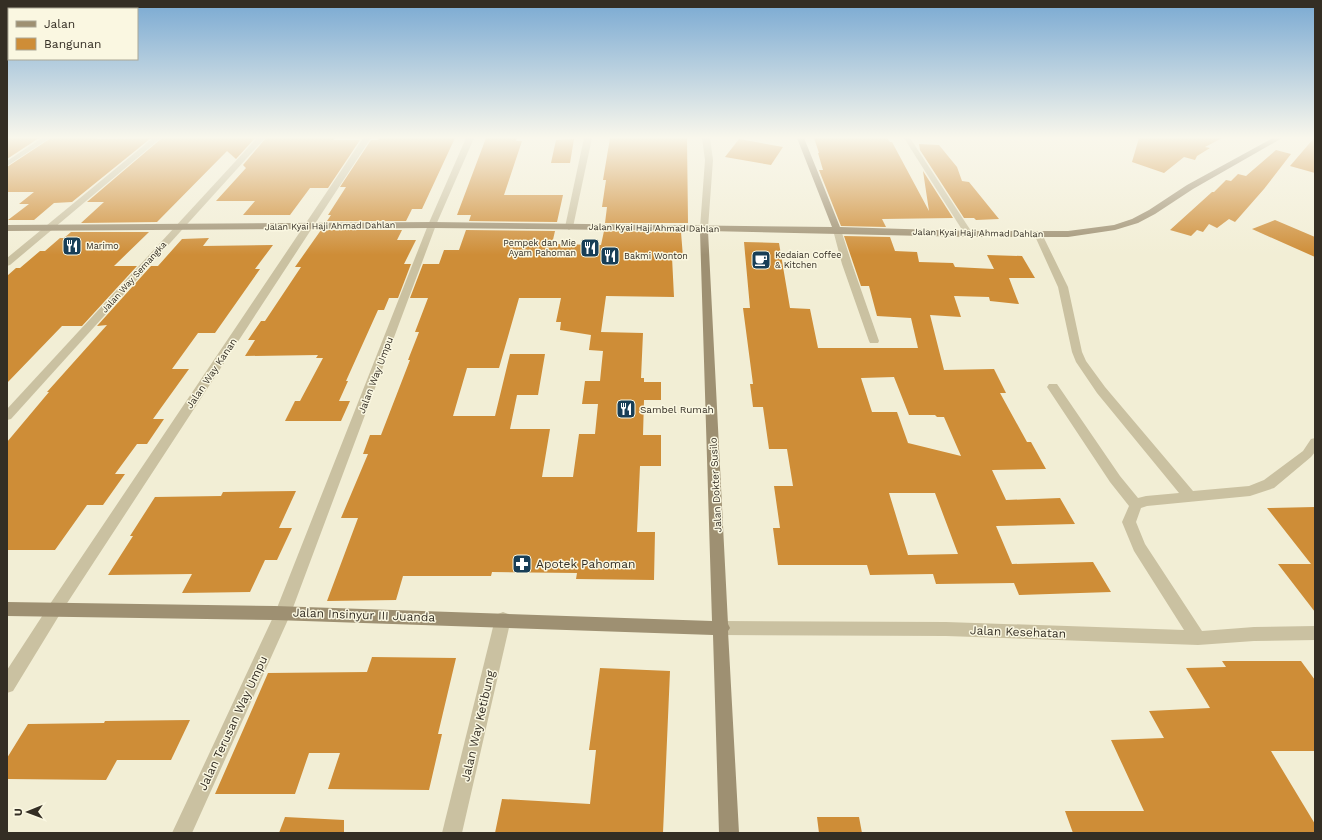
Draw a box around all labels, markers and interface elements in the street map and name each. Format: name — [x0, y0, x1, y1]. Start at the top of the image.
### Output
legend — [8, 8, 138, 60]
text: Jalan — [44, 17, 75, 31]
text: Bangunan — [44, 37, 102, 51]
street label: Jalan Kyai Haji Ahmad Dahlan — [265, 220, 395, 232]
street label: Jalan Kyai Haji Ahmad Dahlan — [589, 222, 719, 234]
street label: Jalan Kyai Haji Ahmad Dahlan — [913, 227, 1043, 239]
restaurant icon: Marimo — [61, 235, 83, 257]
restaurant icon: Pempek dan Mie Ayam Pahoman — [579, 237, 601, 259]
place label: Pempek dan Mie Ayam Pahoman — [503, 238, 576, 258]
street label: Jalan Way Semangka — [99, 239, 169, 315]
place label: Marimo — [86, 241, 119, 251]
restaurant icon: Bakmi Wonton — [599, 245, 621, 267]
cafe icon: Kedaian Coffee & Kitchen — [750, 249, 772, 271]
place label: Kedaian Coffee & Kitchen — [775, 250, 841, 270]
place label: Bakmi Wonton — [624, 251, 688, 261]
street label: Jalan Way Umpu — [356, 335, 395, 415]
street label: Jalan Way Kanan — [184, 336, 239, 410]
restaurant icon: Sambel Rumah — [615, 398, 637, 420]
place label: Sambel Rumah — [640, 404, 714, 415]
street label: Jalan Dokter Susilo — [708, 437, 723, 533]
pharmacy icon: Apotek Pahoman — [511, 553, 533, 575]
place label: Apotek Pahoman — [536, 557, 636, 571]
street label: Jalan Insinyur III Juanda — [293, 606, 436, 624]
street label: Jalan Kesehatan — [970, 623, 1066, 641]
street label: Jalan Terusan Way Umpu — [196, 654, 270, 792]
street label: Jalan Way Ketibung — [458, 668, 498, 783]
north arrow — [8, 792, 48, 832]
text: U — [12, 808, 25, 816]

